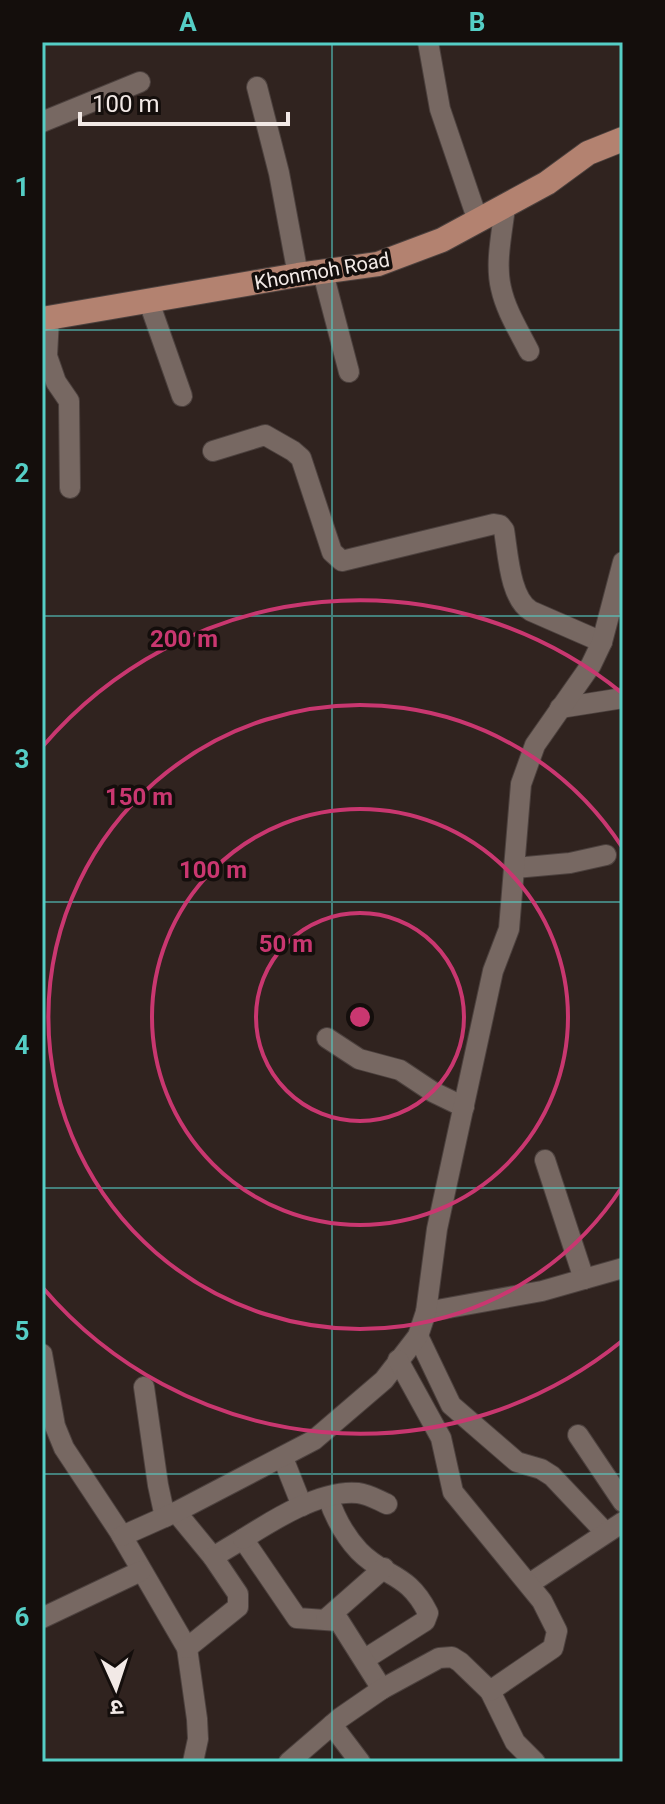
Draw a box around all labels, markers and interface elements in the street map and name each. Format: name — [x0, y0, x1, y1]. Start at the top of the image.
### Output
text: A — [179, 7, 197, 37]
text: B — [469, 7, 485, 37]
scale bar — [80, 76, 288, 126]
text: 100 m — [92, 90, 159, 118]
text: 1 — [15, 172, 29, 202]
street label: Khonmoh Road — [253, 247, 391, 295]
text: 2 — [15, 458, 29, 488]
text: 200 m — [150, 625, 218, 653]
text: 3 — [15, 744, 29, 774]
text: 150 m — [105, 783, 173, 811]
text: 100 m — [179, 856, 247, 884]
text: 50 m — [259, 930, 313, 958]
centre of rings — [346, 1003, 374, 1031]
text: 4 — [15, 1030, 30, 1060]
text: 5 — [15, 1316, 29, 1346]
text: 6 — [15, 1602, 30, 1632]
north arrow — [76, 1648, 156, 1728]
text: उ — [109, 1695, 124, 1720]

